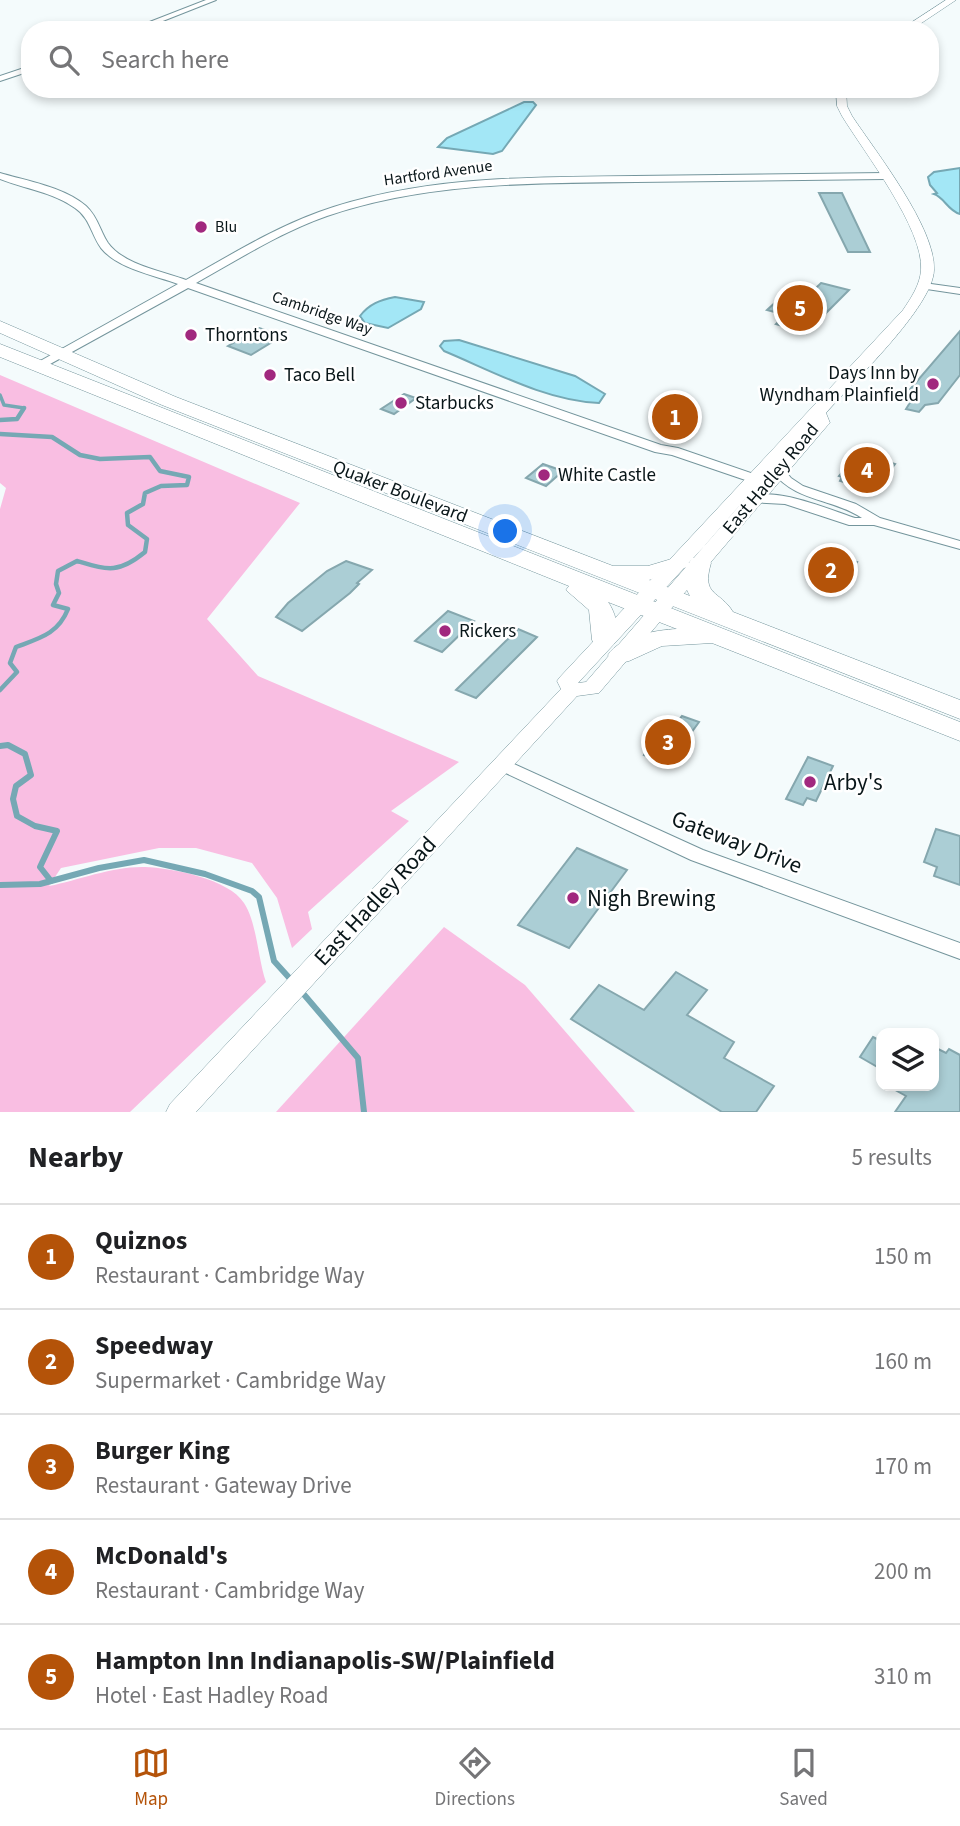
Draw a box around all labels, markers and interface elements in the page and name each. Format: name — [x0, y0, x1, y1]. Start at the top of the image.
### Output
search box — [21, 21, 939, 98]
icon: search — [45, 41, 83, 79]
text: Search here — [101, 41, 229, 78]
street label: Hartford Avenue — [382, 154, 494, 191]
place label: Blu — [215, 216, 237, 238]
marker: Blu — [193, 219, 209, 235]
pin: 5 — [777, 282, 823, 334]
street label: Cambridge Way — [269, 286, 375, 341]
place label: Thorntons — [205, 322, 288, 349]
marker: Thorntons — [183, 327, 199, 343]
place label: Days Inn by Wyndham Plainfield — [760, 360, 919, 409]
place label: Taco Bell — [284, 362, 355, 389]
marker: Taco Bell — [262, 367, 278, 383]
marker: Days Inn by Wyndham Plainfield — [925, 376, 941, 392]
place label: Starbucks — [415, 390, 494, 417]
pin: 1 — [652, 391, 698, 443]
marker: Starbucks — [393, 395, 409, 411]
street label: East Hadley Road — [716, 418, 826, 540]
pin: 4 — [844, 444, 890, 496]
street label: Quaker Boulevard — [329, 454, 471, 530]
place label: White Castle — [558, 462, 656, 489]
marker: White Castle — [536, 467, 552, 483]
your location — [488, 514, 522, 548]
pin: 2 — [808, 544, 854, 596]
place label: Rickers — [459, 618, 516, 645]
marker: Rickers — [437, 623, 453, 639]
pin: 3 — [645, 716, 691, 768]
place label: Arby's — [824, 766, 883, 799]
marker: Arby's — [802, 774, 818, 790]
street label: Gateway Drive — [667, 802, 807, 882]
street label: East Hadley Road — [306, 829, 444, 973]
place label: Nigh Brewing — [587, 882, 716, 915]
marker: Nigh Brewing — [565, 890, 581, 906]
map controls — [876, 1028, 939, 1091]
button: layers — [876, 1028, 939, 1091]
text: Nearby — [28, 1136, 123, 1179]
text: 5 results — [852, 1141, 932, 1174]
text: Quiznos — [95, 1222, 187, 1259]
text: 1 — [45, 1240, 57, 1273]
text: 150 m — [874, 1240, 932, 1273]
text: Restaurant · Cambridge Way — [95, 1259, 364, 1292]
text: Speedway — [95, 1327, 213, 1364]
text: 2 — [45, 1345, 57, 1378]
text: 160 m — [874, 1345, 932, 1378]
text: Supermarket · Cambridge Way — [95, 1364, 386, 1397]
text: Burger King — [95, 1432, 230, 1469]
text: 3 — [45, 1450, 57, 1483]
text: 170 m — [874, 1450, 932, 1483]
text: Restaurant · Gateway Drive — [95, 1469, 352, 1502]
text: McDonald's — [95, 1537, 228, 1574]
text: 4 — [45, 1555, 57, 1588]
text: 200 m — [874, 1555, 932, 1588]
text: Restaurant · Cambridge Way — [95, 1574, 364, 1607]
text: Hampton Inn Indianapolis-SW/Plainfield — [95, 1642, 555, 1679]
text: 5 — [45, 1660, 57, 1693]
text: 310 m — [874, 1660, 932, 1693]
text: Hotel · East Hadley Road — [95, 1679, 328, 1712]
tab: Map — [132, 1744, 170, 1813]
tab: Directions — [435, 1744, 515, 1813]
tab: Saved — [779, 1744, 828, 1813]

